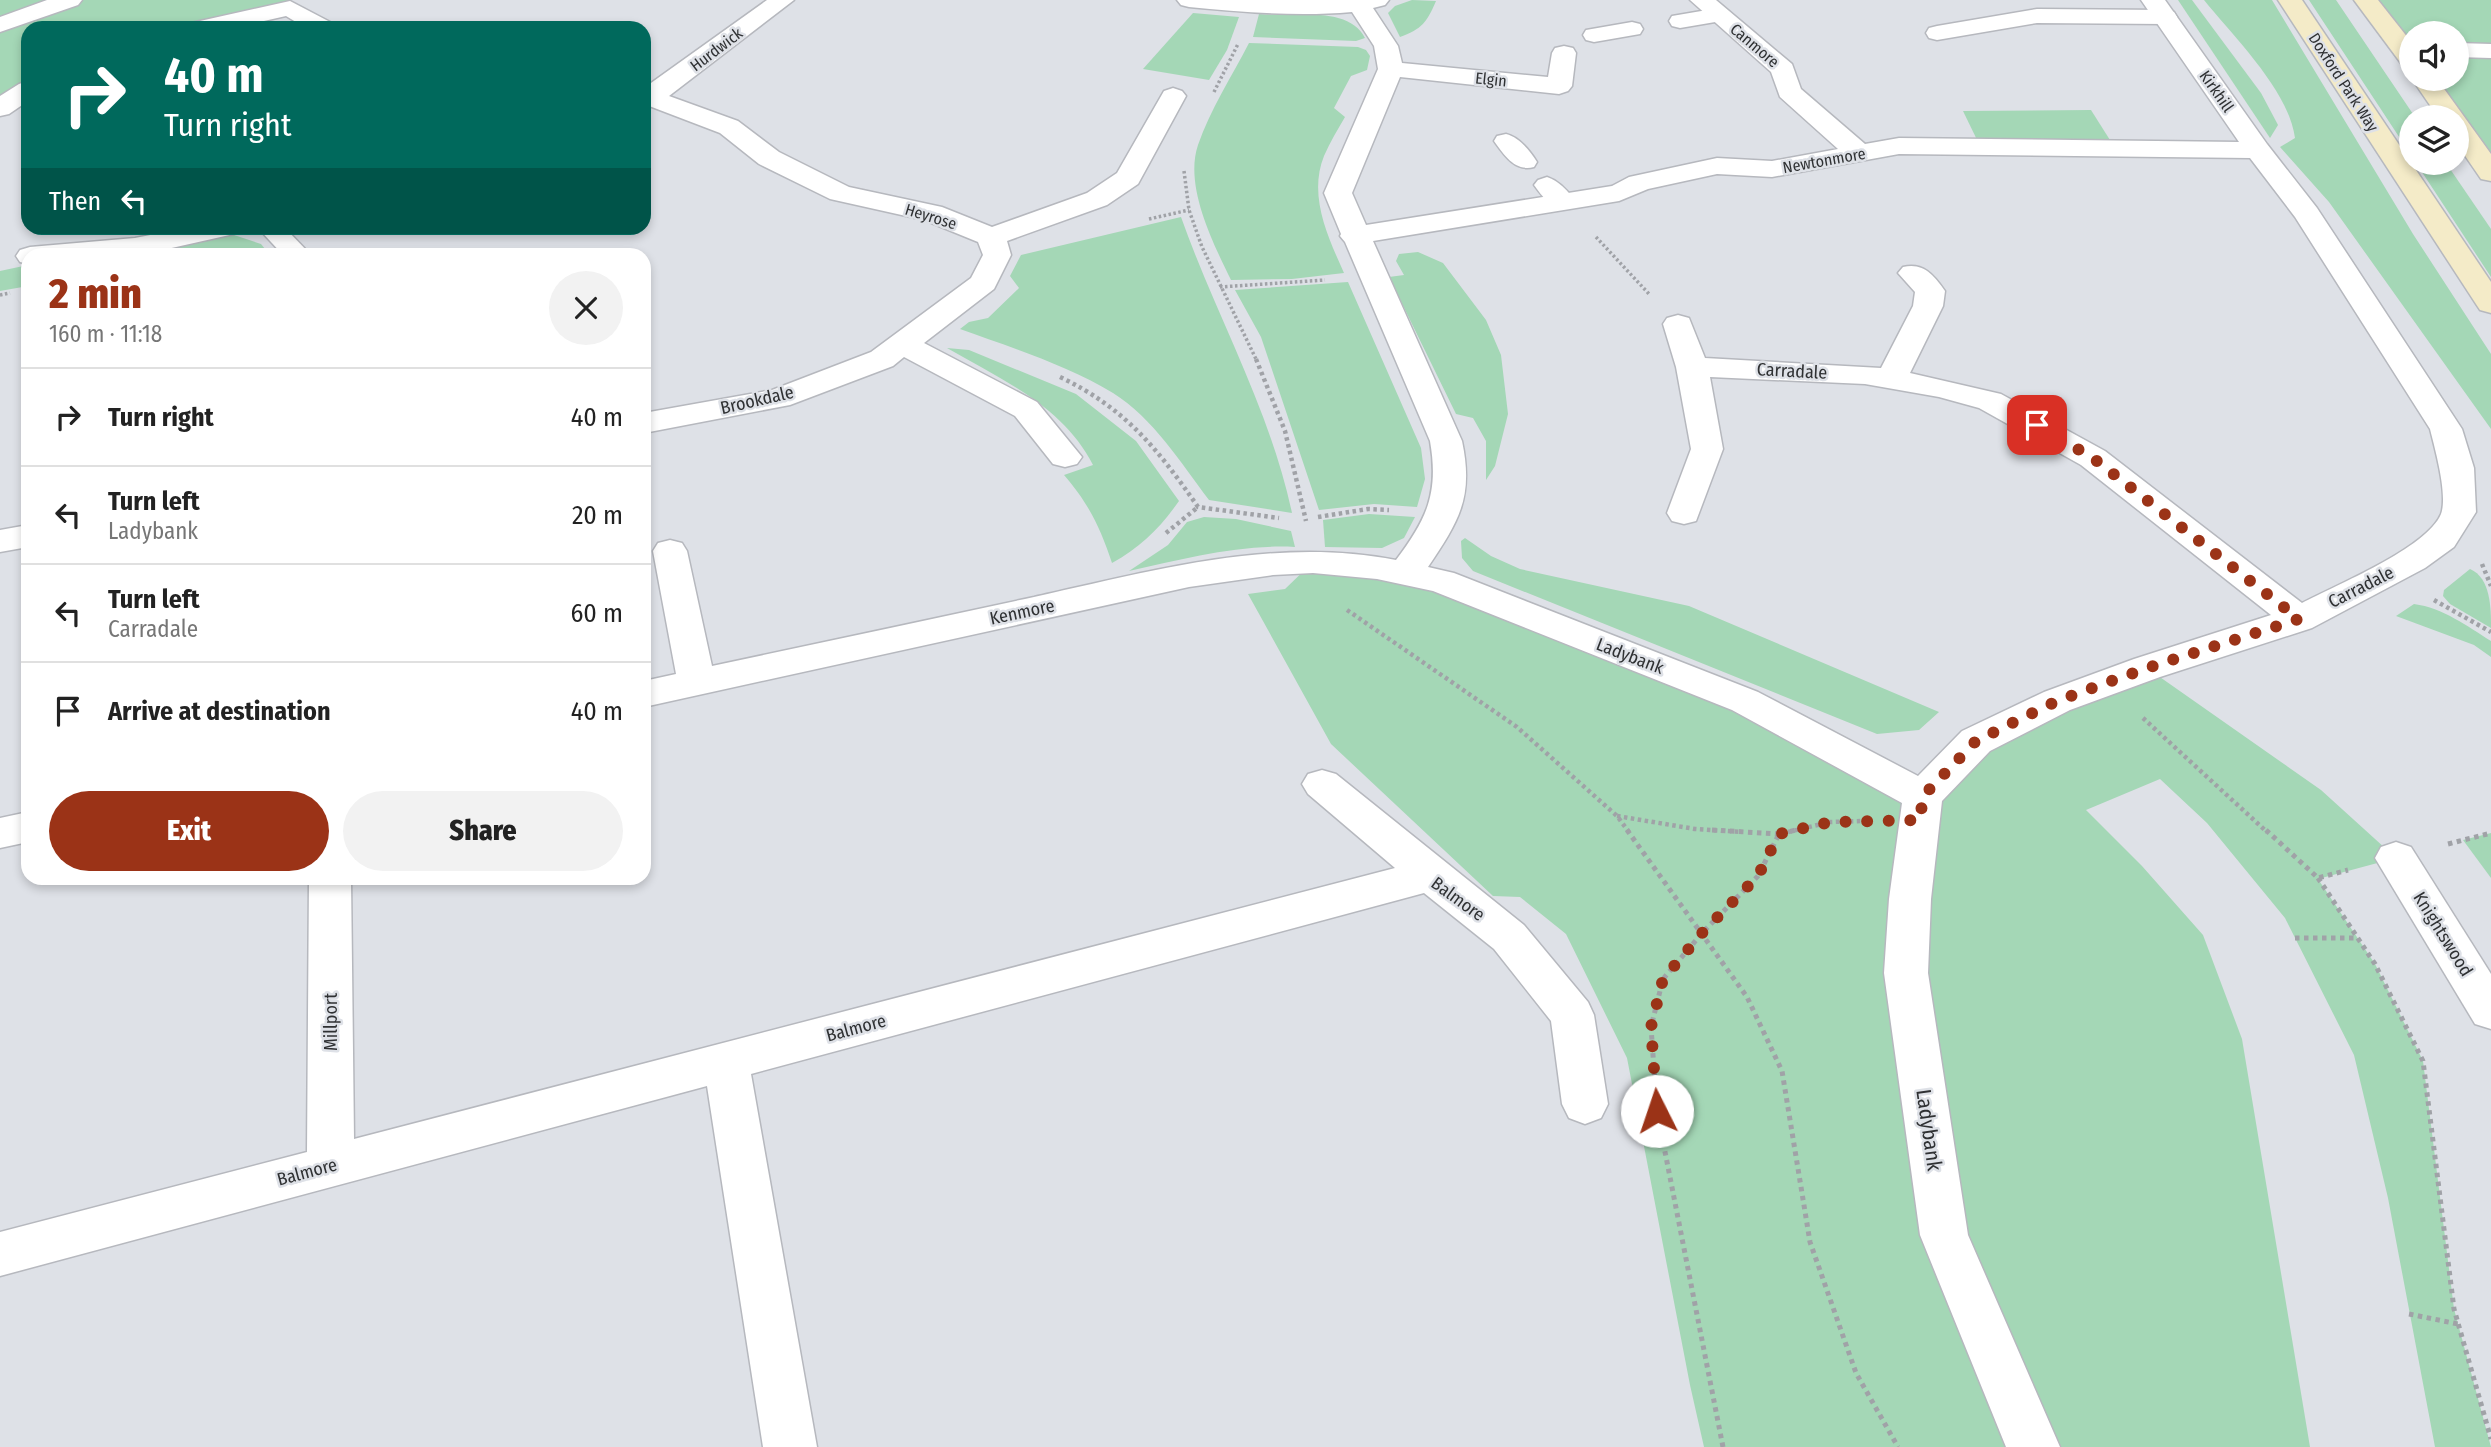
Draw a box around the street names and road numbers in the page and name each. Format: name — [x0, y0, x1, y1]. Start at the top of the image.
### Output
street label: Canmore — [1726, 19, 1783, 71]
street label: Hurdwick — [686, 23, 747, 75]
street label: Doxford Park Way — [2305, 29, 2383, 136]
street label: Kirkhill — [2195, 67, 2238, 116]
street label: Elgin — [1474, 68, 1508, 91]
street label: Newtonmore — [1781, 144, 1867, 177]
street label: Heyrose — [903, 200, 959, 233]
street label: Carradale — [1756, 358, 1828, 384]
street label: Brookdale — [718, 381, 796, 419]
street label: Carradale — [2325, 561, 2397, 613]
street label: Kenmore — [988, 594, 1056, 630]
street label: Ladybank — [1593, 633, 1667, 679]
street label: Balmore — [1427, 872, 1489, 926]
street label: Knightswood — [2408, 888, 2478, 980]
street label: Millport — [320, 993, 342, 1051]
street label: Balmore — [824, 1009, 889, 1047]
street label: Ladybank — [1910, 1087, 1948, 1173]
street label: Balmore — [275, 1153, 340, 1191]

